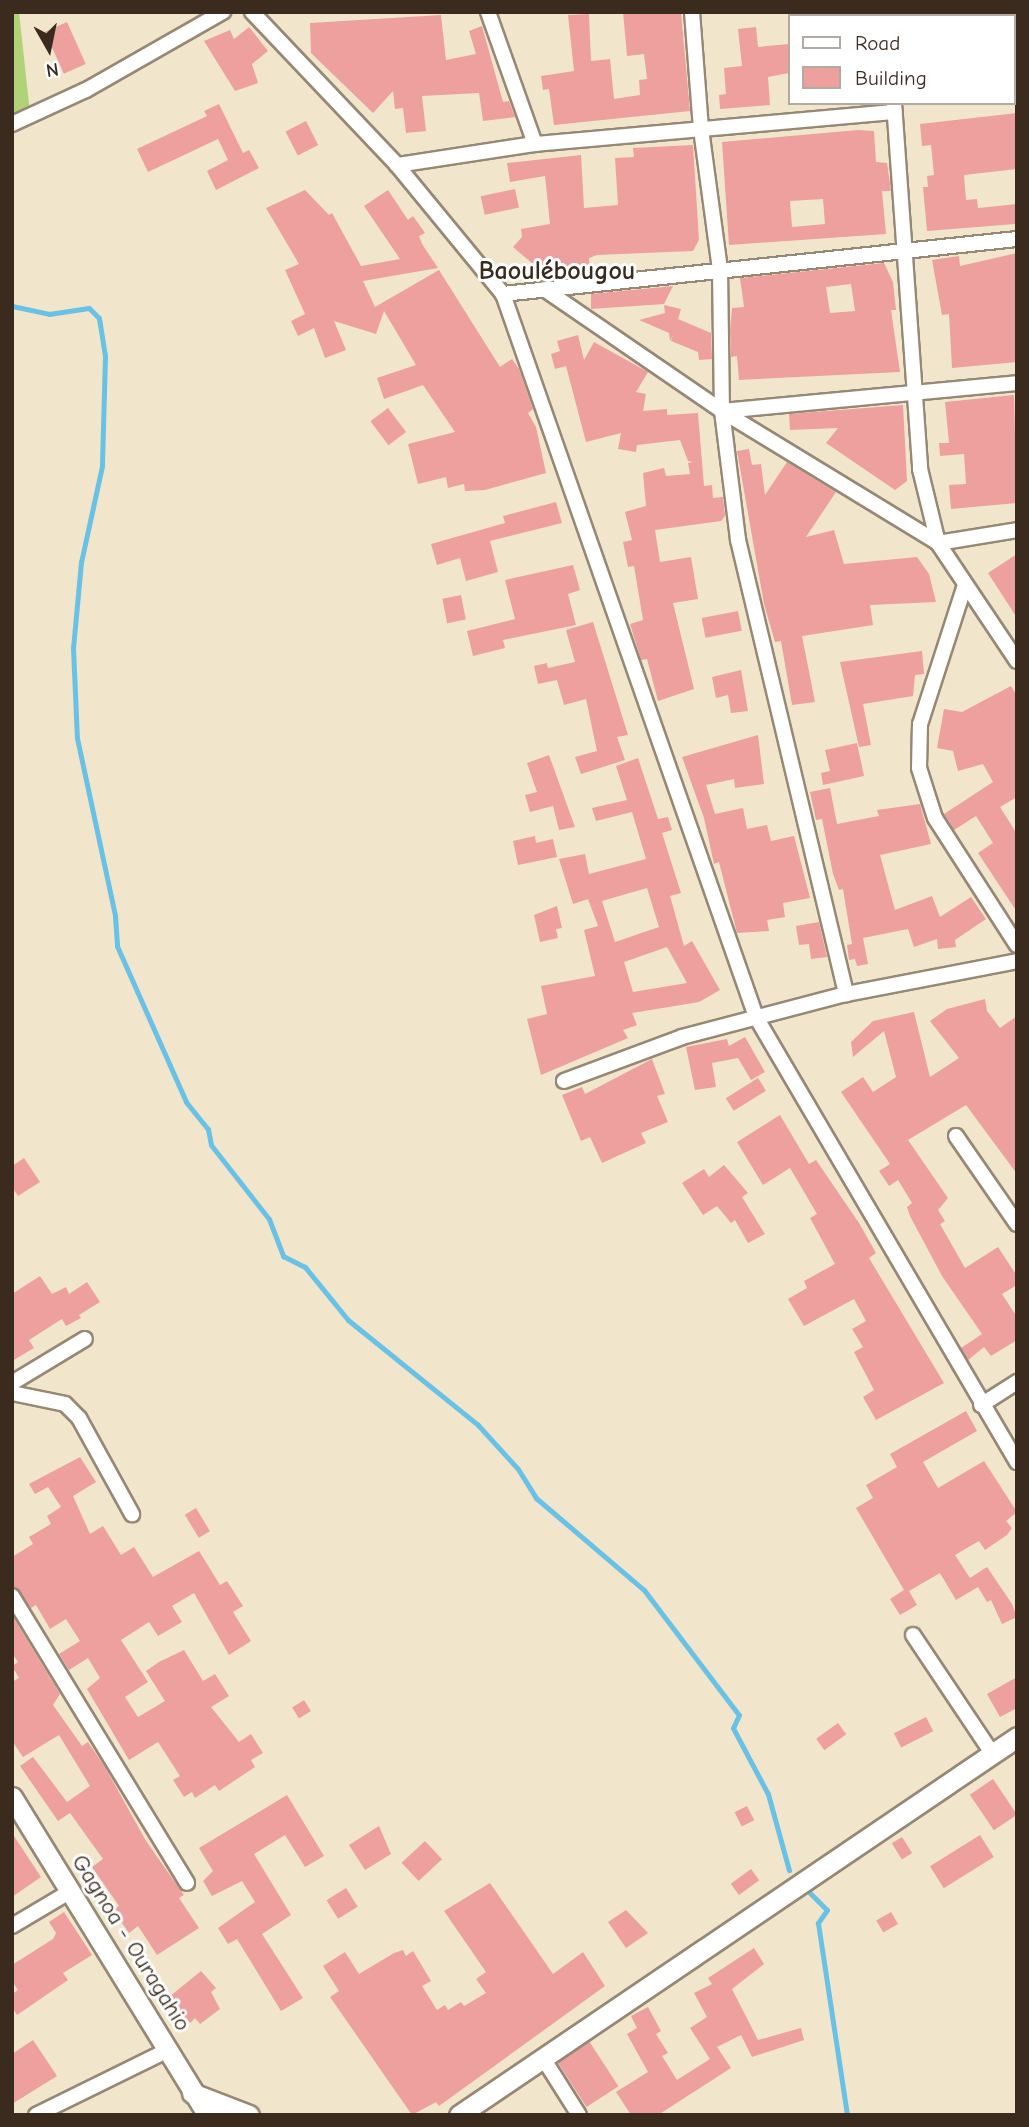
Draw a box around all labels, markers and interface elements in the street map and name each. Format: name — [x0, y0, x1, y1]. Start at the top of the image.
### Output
north arrow — [14, 14, 84, 84]
legend — [788, 14, 1015, 105]
text: Road — [855, 31, 900, 55]
text: N — [44, 58, 60, 82]
text: Building — [855, 66, 927, 90]
district label: Baoulébougou — [479, 256, 635, 288]
street label: Gagnoa - Ouragahio — [66, 1850, 196, 2036]

